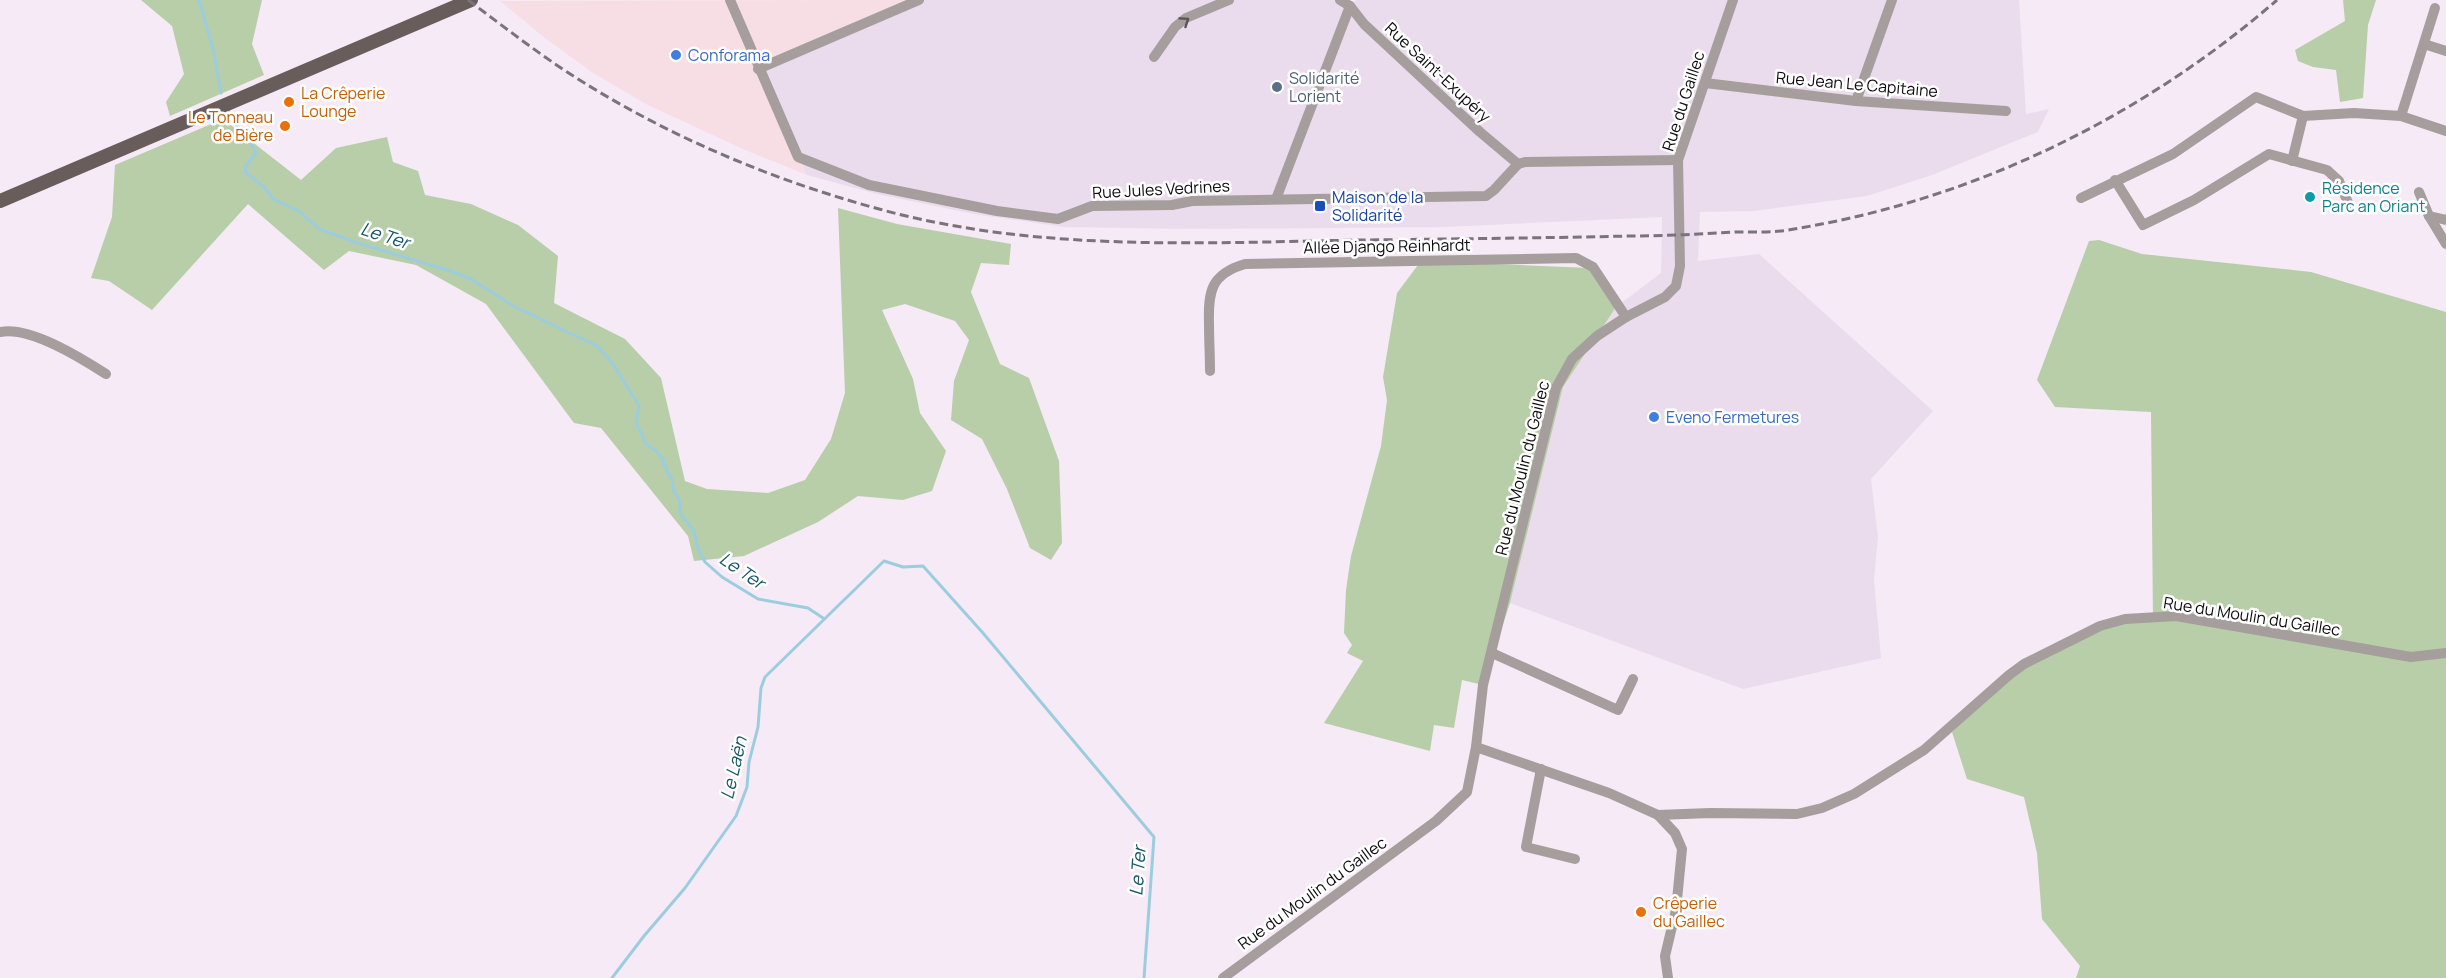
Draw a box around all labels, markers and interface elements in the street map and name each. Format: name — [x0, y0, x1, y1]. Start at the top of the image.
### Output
one-way arrow — [1179, 16, 1189, 28]
street label: Rue Saint-Exupéry — [1380, 17, 1496, 127]
place label: Conforama — [688, 44, 770, 66]
marker: Conforama — [669, 48, 683, 62]
street label: Rue du Gaillec — [1656, 48, 1710, 154]
street label: Rue Jean Le Capitaine — [1775, 66, 1939, 102]
place label: Solidarité Lorient — [1289, 67, 1359, 107]
marker: Solidarité Lorient — [1270, 80, 1284, 94]
place label: La Crêperie Lounge — [301, 82, 385, 122]
marker: La Crêperie Lounge — [282, 95, 296, 109]
place label: Le Tonneau de Bière — [188, 106, 273, 146]
marker: Le Tonneau de Bière — [278, 119, 292, 133]
street label: Rue Jules Vedrines — [1092, 174, 1230, 204]
place label: Résidence Parc an Oriant — [2322, 177, 2425, 217]
place label: Maison de la Solidarité — [1332, 186, 1423, 226]
marker: Résidence Parc an Oriant — [2303, 190, 2317, 204]
marker: Maison de la Solidarité — [1313, 199, 1327, 213]
water label: Le Ter — [358, 216, 415, 255]
street label: Allée Django Reinhardt — [1303, 234, 1471, 258]
street label: Rue du Moulin du Gaillec — [1490, 379, 1554, 557]
place label: Eveno Fermetures — [1666, 406, 1799, 428]
marker: Eveno Fermetures — [1647, 410, 1661, 424]
water label: Le Ter — [715, 546, 772, 595]
street label: Rue du Moulin du Gaillec — [2162, 591, 2342, 641]
water label: Le Laën — [714, 733, 752, 801]
street label: Rue du Moulin du Gaillec — [1233, 832, 1391, 954]
water label: Le Ter — [1123, 843, 1151, 897]
place label: Crêperie du Gaillec — [1653, 892, 1725, 932]
marker: Crêperie du Gaillec — [1634, 905, 1648, 919]

